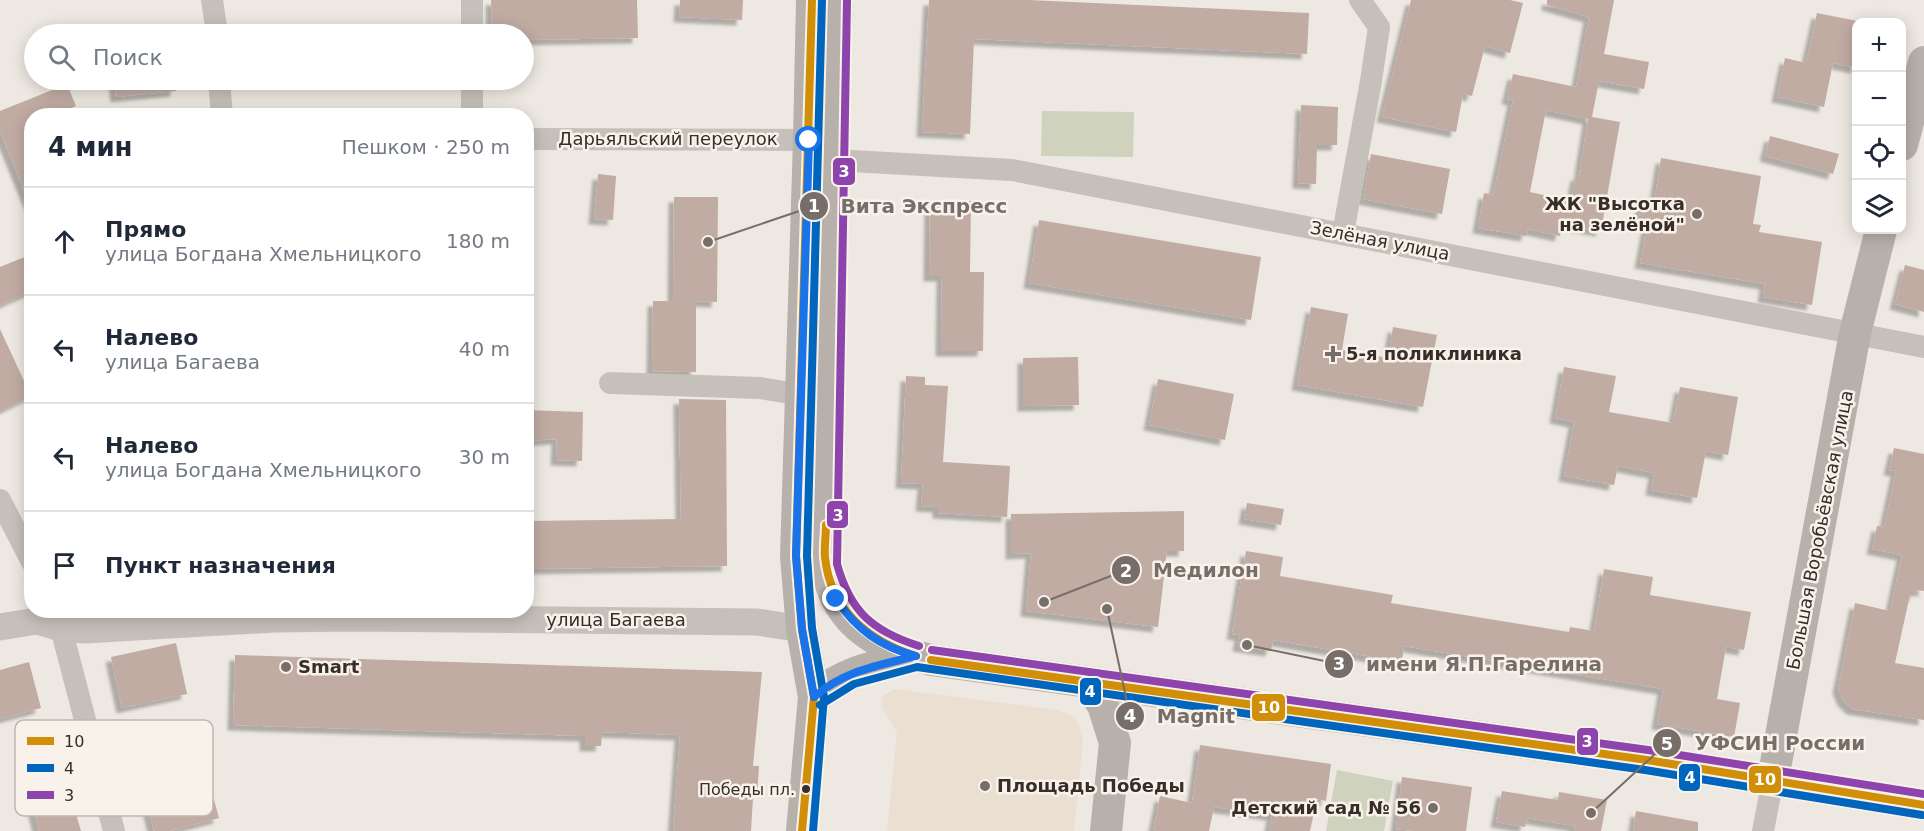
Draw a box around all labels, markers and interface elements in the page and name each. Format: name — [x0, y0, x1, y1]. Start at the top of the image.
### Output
map controls — [1852, 18, 1906, 234]
button: + — [1852, 18, 1906, 72]
search box — [24, 24, 534, 90]
icon: search — [45, 41, 78, 74]
text: Поиск — [93, 45, 163, 70]
button: − — [1852, 72, 1906, 126]
route start — [795, 126, 821, 152]
button: locate — [1852, 126, 1906, 180]
street label: Дарьяльский переулок — [558, 128, 778, 149]
text: 4 мин — [48, 132, 133, 162]
text: Пешком · 250 m — [342, 135, 510, 159]
line badge: 3 — [832, 157, 856, 186]
text: 3 — [838, 162, 850, 181]
button: layers — [1852, 180, 1906, 234]
callout: Вита Экспресс — [799, 187, 1019, 225]
place label: ЖК "Высотка на зелёной" — [1545, 193, 1685, 235]
text: Вита Экспресс — [841, 194, 1007, 218]
text: 1 — [808, 195, 820, 216]
marker: ЖК "Высотка на зелёной" — [1690, 207, 1704, 221]
text: Прямо — [105, 217, 186, 242]
street label: Зелёная улица — [1309, 217, 1452, 264]
icon: ahead — [48, 225, 81, 258]
text: 180 m — [446, 229, 510, 253]
text: улица Богдана Хмельницкого — [105, 242, 422, 266]
text: Налево — [105, 325, 198, 350]
icon: left — [48, 333, 81, 366]
text: 40 m — [459, 337, 510, 361]
place label: 5-я поликлиника — [1346, 343, 1522, 364]
marker: 5-я поликлиника — [1324, 345, 1342, 363]
text: улица Багаева — [105, 350, 260, 374]
street label: Большая Воробьёвская улица — [1782, 388, 1857, 671]
text: Налево — [105, 433, 198, 458]
icon: left — [48, 441, 81, 474]
text: 30 m — [459, 445, 510, 469]
text: улица Богдана Хмельницкого — [105, 458, 422, 482]
line badge: 3 — [826, 500, 849, 529]
text: 3 — [832, 506, 844, 525]
icon: arrive — [48, 549, 81, 582]
callout: Медилон — [1111, 551, 1270, 589]
text: Пункт назначения — [105, 553, 336, 578]
text: Медилон — [1153, 558, 1259, 582]
text: 2 — [1120, 560, 1132, 581]
route end — [822, 585, 848, 611]
street label: улица Багаева — [546, 609, 686, 630]
callout: имени Я.П.Гарелина — [1324, 645, 1614, 683]
text: имени Я.П.Гарелина — [1366, 652, 1602, 676]
text: 3 — [1333, 653, 1345, 674]
place label: Smart — [298, 656, 360, 677]
marker: Smart — [279, 660, 293, 674]
line badge: 4 — [1079, 677, 1102, 706]
text: 4 — [1084, 682, 1096, 701]
line badge: 10 — [1251, 693, 1286, 722]
callout: Magnit — [1115, 697, 1248, 735]
text: 10 — [1258, 698, 1280, 717]
text: Magnit — [1157, 704, 1236, 728]
text: 4 — [1124, 705, 1136, 726]
legend — [15, 720, 213, 816]
callout: УФСИН России — [1652, 724, 1877, 762]
line badge: 3 — [1576, 727, 1599, 756]
text: УФСИН России — [1695, 731, 1865, 755]
text: 10 — [64, 732, 84, 751]
text: 3 — [1581, 732, 1593, 751]
text: 5 — [1661, 733, 1673, 754]
text: 4 — [64, 759, 74, 778]
line badge: 4 — [1678, 763, 1701, 792]
line badge: 10 — [1748, 765, 1782, 794]
text: 4 — [1684, 768, 1696, 787]
text: 10 — [1754, 770, 1776, 789]
place label: Площадь Победы — [997, 775, 1185, 796]
marker: Площадь Победы — [978, 779, 992, 793]
place label: Победы пл. — [699, 780, 795, 799]
marker: Победы пл. — [800, 783, 812, 795]
text: 3 — [64, 786, 74, 805]
place label: Детский сад № 56 — [1231, 797, 1421, 818]
marker: Детский сад № 56 — [1426, 801, 1440, 815]

